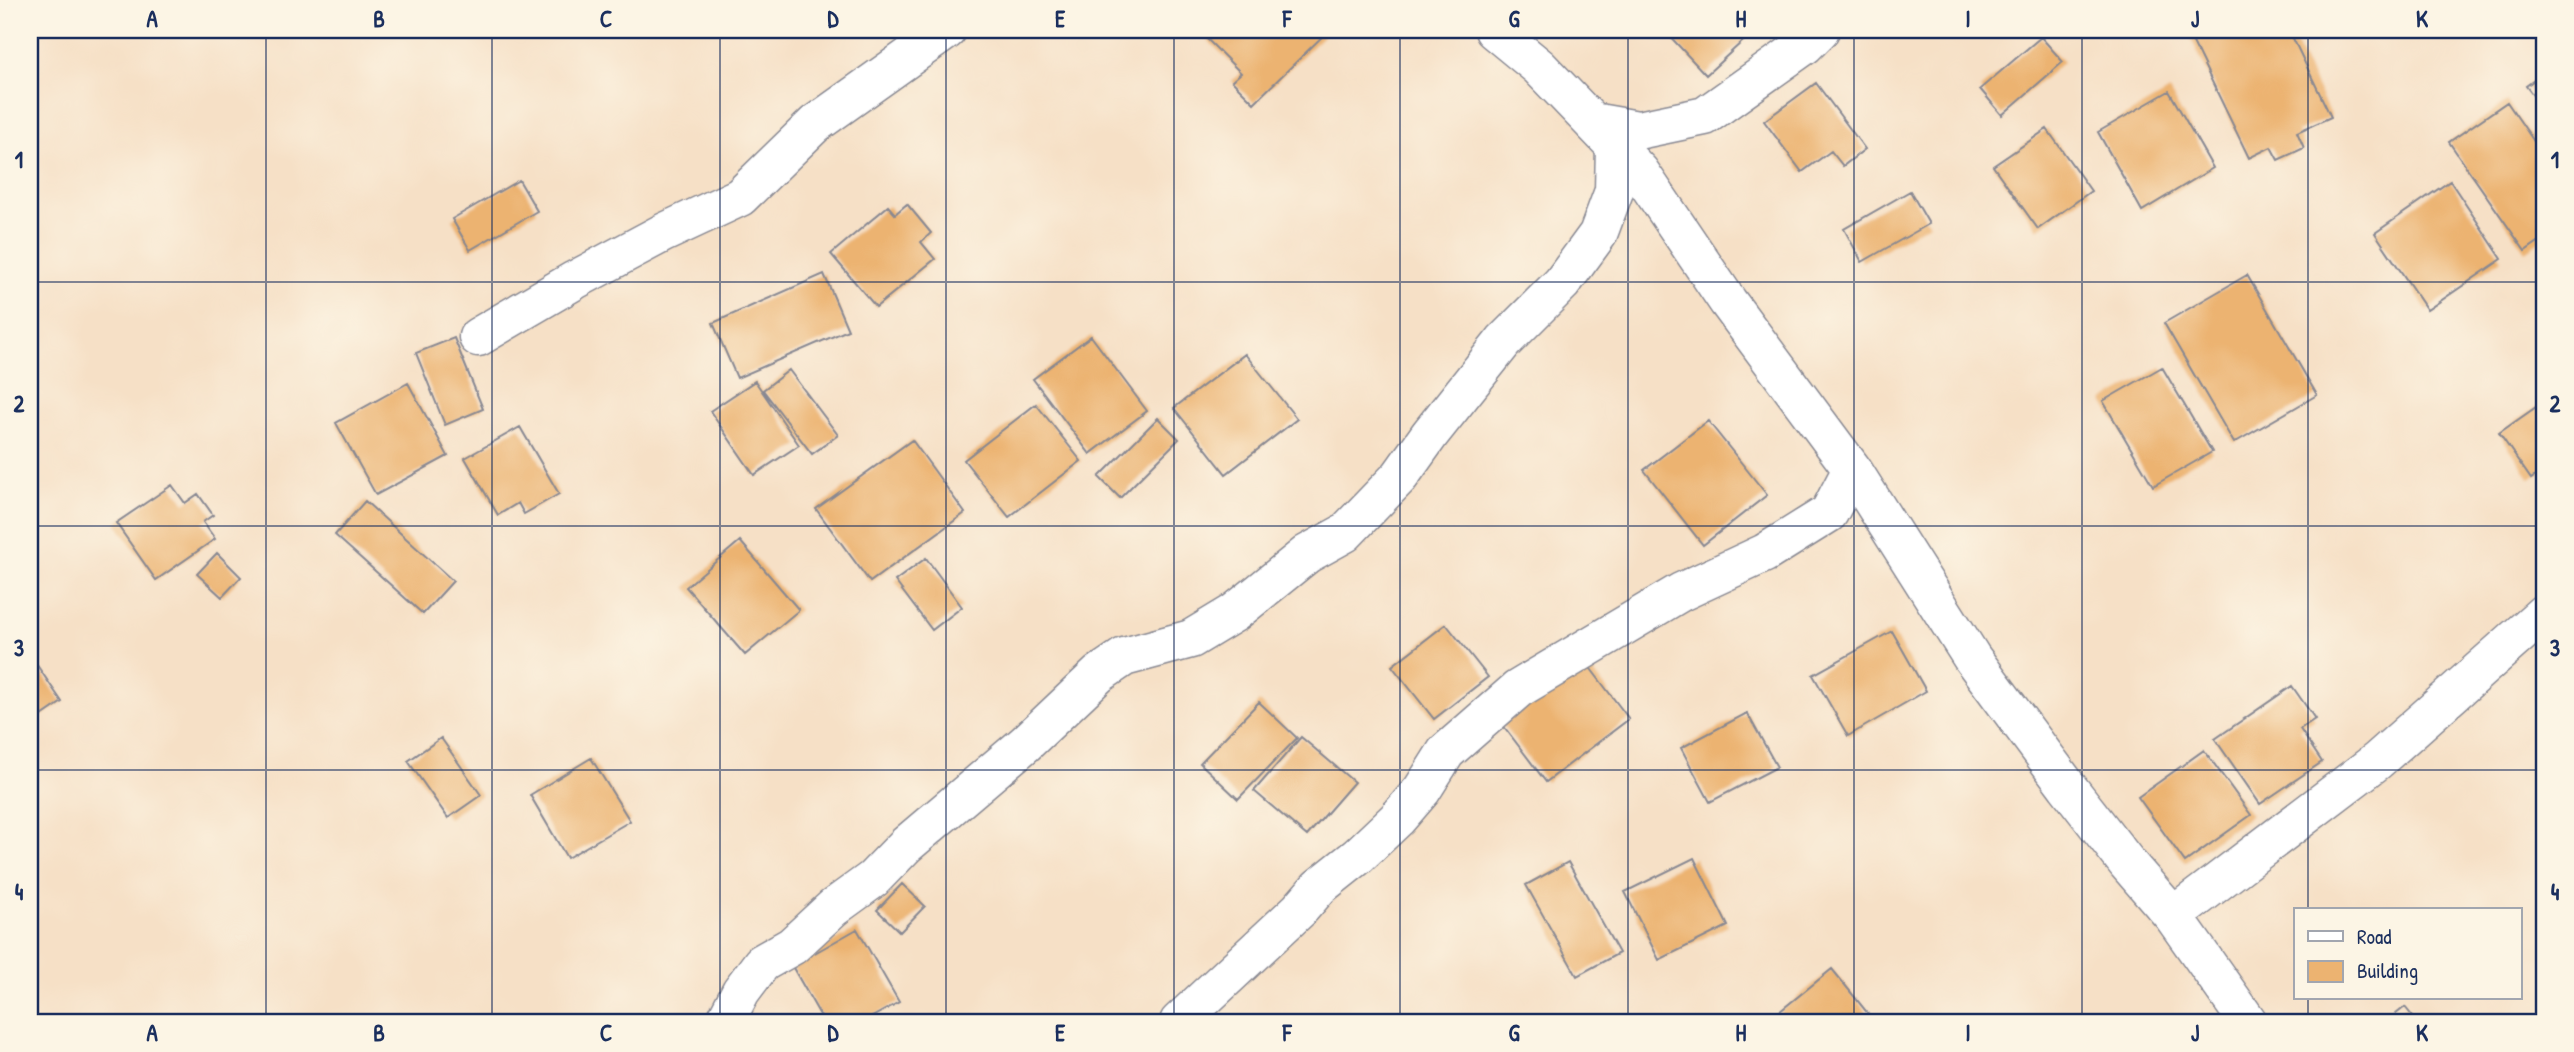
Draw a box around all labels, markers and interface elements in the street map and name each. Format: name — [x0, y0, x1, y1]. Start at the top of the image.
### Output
text: A — [146, 3, 158, 34]
text: B — [373, 3, 385, 34]
text: C — [600, 3, 612, 34]
text: D — [828, 3, 840, 34]
text: E — [1055, 3, 1066, 34]
text: F — [1282, 3, 1293, 34]
text: G — [1508, 3, 1520, 34]
text: H — [1736, 3, 1747, 34]
text: I — [1965, 3, 1971, 34]
text: J — [2191, 3, 2200, 34]
text: K — [2416, 3, 2429, 34]
text: 1 — [15, 144, 23, 175]
text: 1 — [2551, 144, 2559, 175]
text: 2 — [14, 388, 25, 419]
text: 2 — [2550, 388, 2561, 419]
text: 3 — [14, 632, 24, 663]
text: 3 — [2550, 632, 2560, 663]
text: 4 — [15, 876, 24, 907]
text: 4 — [2551, 876, 2560, 907]
legend — [2294, 908, 2522, 1000]
text: Road — [2357, 922, 2391, 951]
text: Building — [2357, 956, 2418, 985]
text: A — [146, 1017, 158, 1048]
text: B — [373, 1017, 385, 1048]
text: C — [600, 1017, 612, 1048]
text: D — [828, 1017, 840, 1048]
text: E — [1055, 1017, 1066, 1048]
text: F — [1282, 1017, 1293, 1048]
text: G — [1508, 1017, 1520, 1048]
text: H — [1736, 1017, 1747, 1048]
text: I — [1965, 1017, 1971, 1048]
text: J — [2191, 1017, 2200, 1048]
text: K — [2416, 1017, 2429, 1048]

